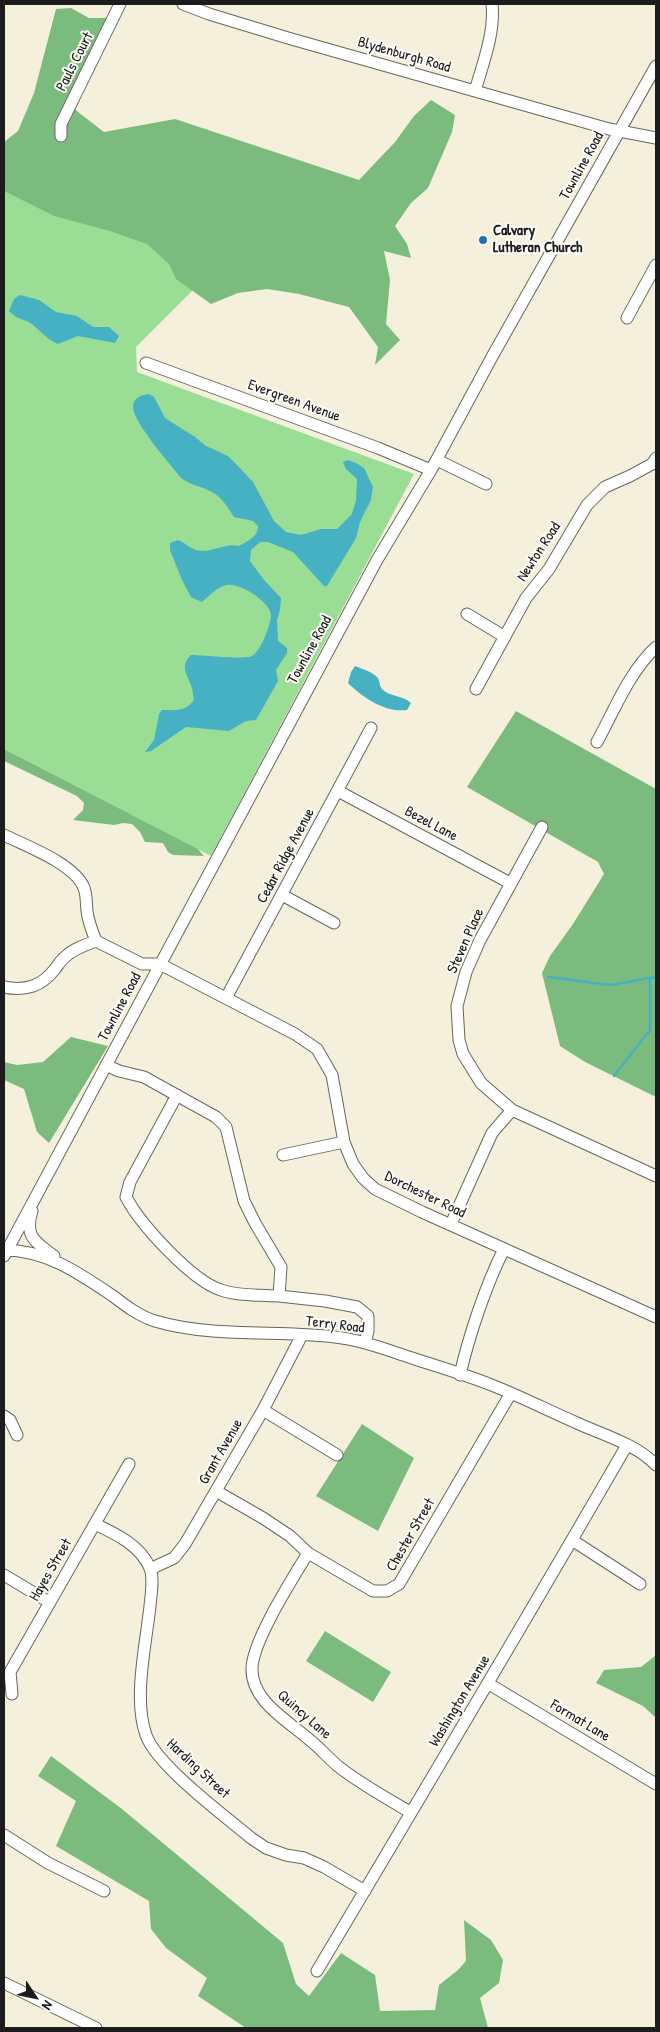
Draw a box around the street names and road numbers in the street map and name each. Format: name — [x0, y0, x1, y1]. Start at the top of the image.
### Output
street label: Pauls Court — [53, 30, 97, 94]
street label: Blydenburgh Road — [356, 33, 452, 77]
street label: Townline Road — [556, 129, 608, 203]
street label: Evergreen Avenue — [245, 376, 343, 426]
street label: Newton Road — [513, 519, 565, 585]
street label: Townline Road — [284, 613, 336, 687]
street label: Bezel Lane — [401, 803, 461, 845]
street label: Cedar Ridge Avenue — [253, 805, 319, 907]
street label: Steven Place — [444, 906, 488, 976]
street label: Townline Road — [94, 970, 146, 1044]
street label: Dorchester Road — [382, 1168, 468, 1222]
street label: Terry Road — [305, 1312, 365, 1338]
street label: Grant Avenue — [195, 1416, 247, 1488]
street label: Chester Street — [383, 1495, 439, 1575]
street label: Hayes Street — [26, 1535, 76, 1605]
street label: Washington Avenue — [426, 1652, 494, 1750]
street label: Quincy Lane — [273, 1687, 335, 1743]
street label: Format Lane — [547, 1696, 613, 1746]
street label: Harding Street — [163, 1735, 233, 1803]

